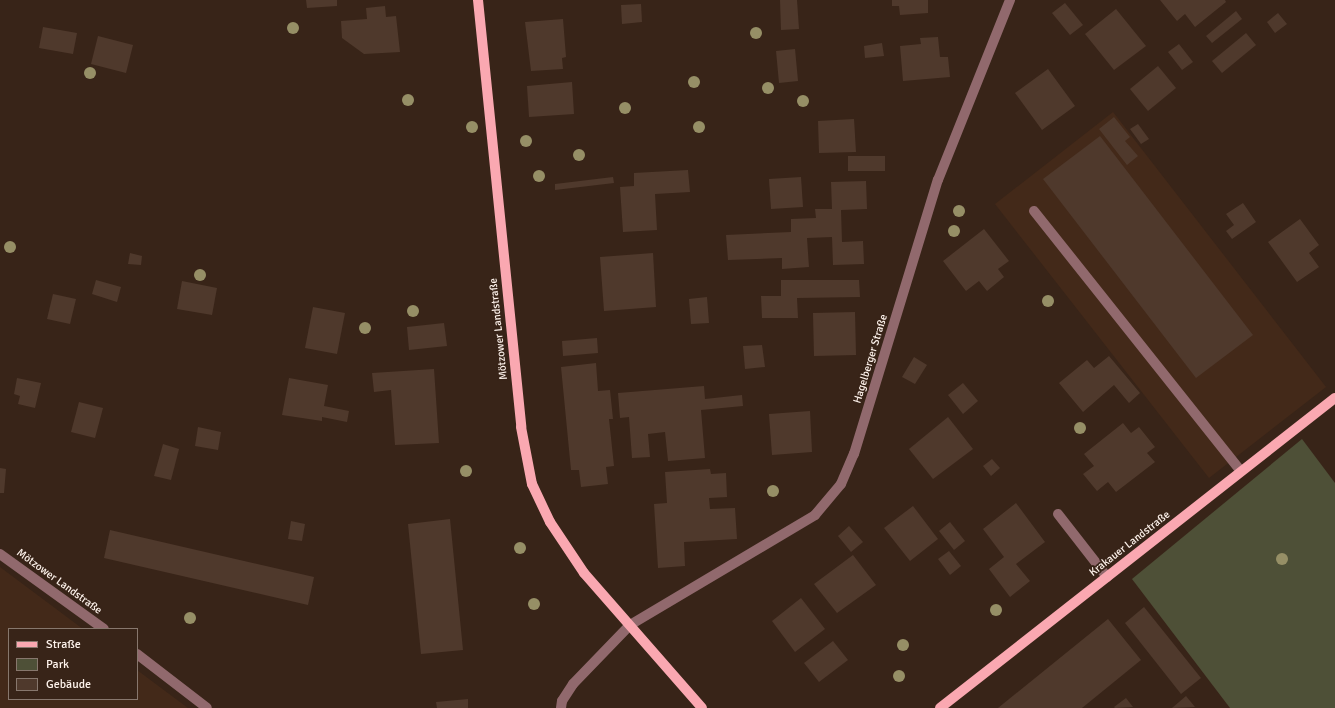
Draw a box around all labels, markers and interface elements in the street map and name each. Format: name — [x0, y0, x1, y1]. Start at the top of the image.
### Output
street label: Mötzower Landstraße — [487, 277, 511, 381]
street label: Hagelberger Straße — [851, 313, 891, 405]
street label: Krakauer Landstraße — [1087, 508, 1173, 580]
street label: Mötzower Landstraße — [14, 547, 104, 617]
legend — [8, 628, 138, 700]
text: Straße — [46, 637, 81, 652]
text: Park — [46, 657, 69, 672]
text: Gebäude — [46, 677, 91, 692]

